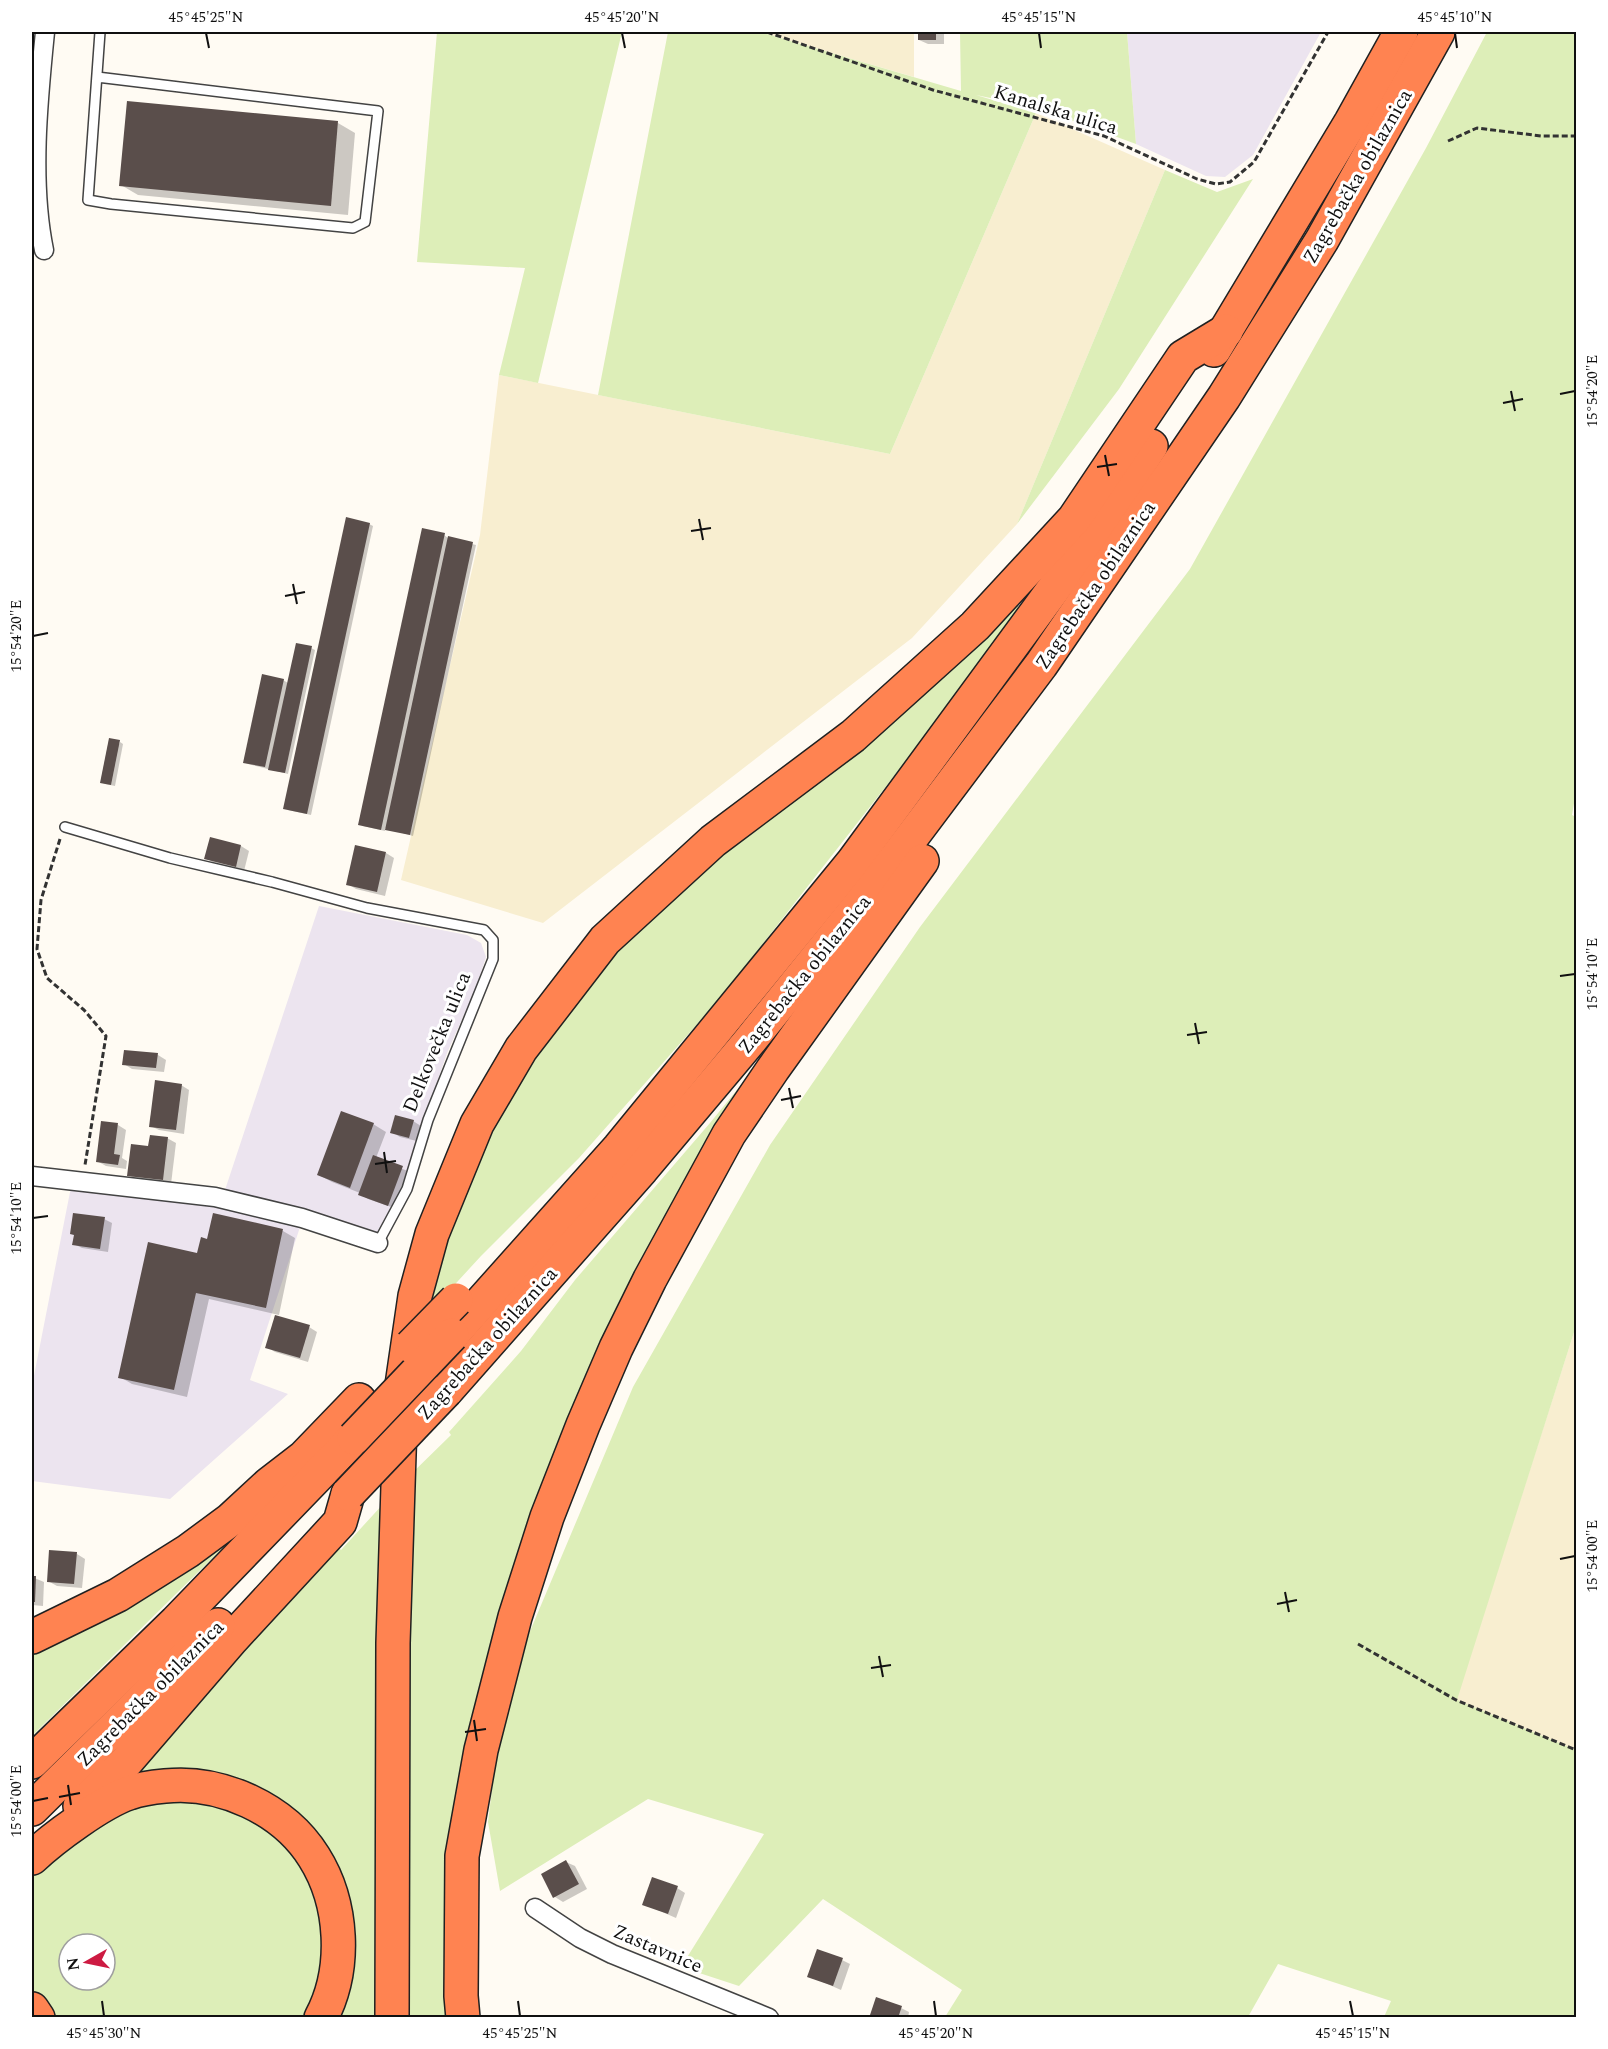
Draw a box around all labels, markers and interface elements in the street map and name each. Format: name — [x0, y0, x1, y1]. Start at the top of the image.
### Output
text: 45°45'25"N — [169, 6, 244, 29]
text: 45°45'20"N — [585, 6, 660, 29]
text: 45°45'15"N — [1002, 6, 1077, 29]
text: 45°45'10"N — [1418, 6, 1493, 29]
street label: Kanalska ulica — [990, 77, 1121, 143]
street label: Zagrebačka obilaznica — [1295, 83, 1420, 270]
text: 15°54'20"E — [1581, 355, 1604, 427]
street label: Zagrebačka obilaznica — [1028, 495, 1164, 676]
text: 15°54'20"E — [5, 600, 28, 672]
street label: Zagrebačka obilaznica — [731, 888, 879, 1061]
text: 15°54'10"E — [1581, 938, 1604, 1010]
street label: Delkovečka ulica — [395, 967, 479, 1117]
text: 15°54'10"E — [5, 1182, 28, 1254]
street label: Zagrebačka obilaznica — [410, 1260, 565, 1427]
text: 15°54'00"E — [1581, 1520, 1604, 1592]
street label: Zagrebačka obilaznica — [70, 1613, 231, 1774]
text: 15°54'00"E — [5, 1765, 28, 1837]
street label: Zastavnice — [608, 1917, 707, 1981]
north arrow — [57, 1932, 117, 1992]
text: N — [60, 1956, 86, 1973]
text: 45°45'30"N — [67, 2022, 142, 2045]
text: 45°45'25"N — [483, 2022, 558, 2045]
text: 45°45'20"N — [899, 2022, 974, 2045]
text: 45°45'15"N — [1316, 2022, 1391, 2045]

